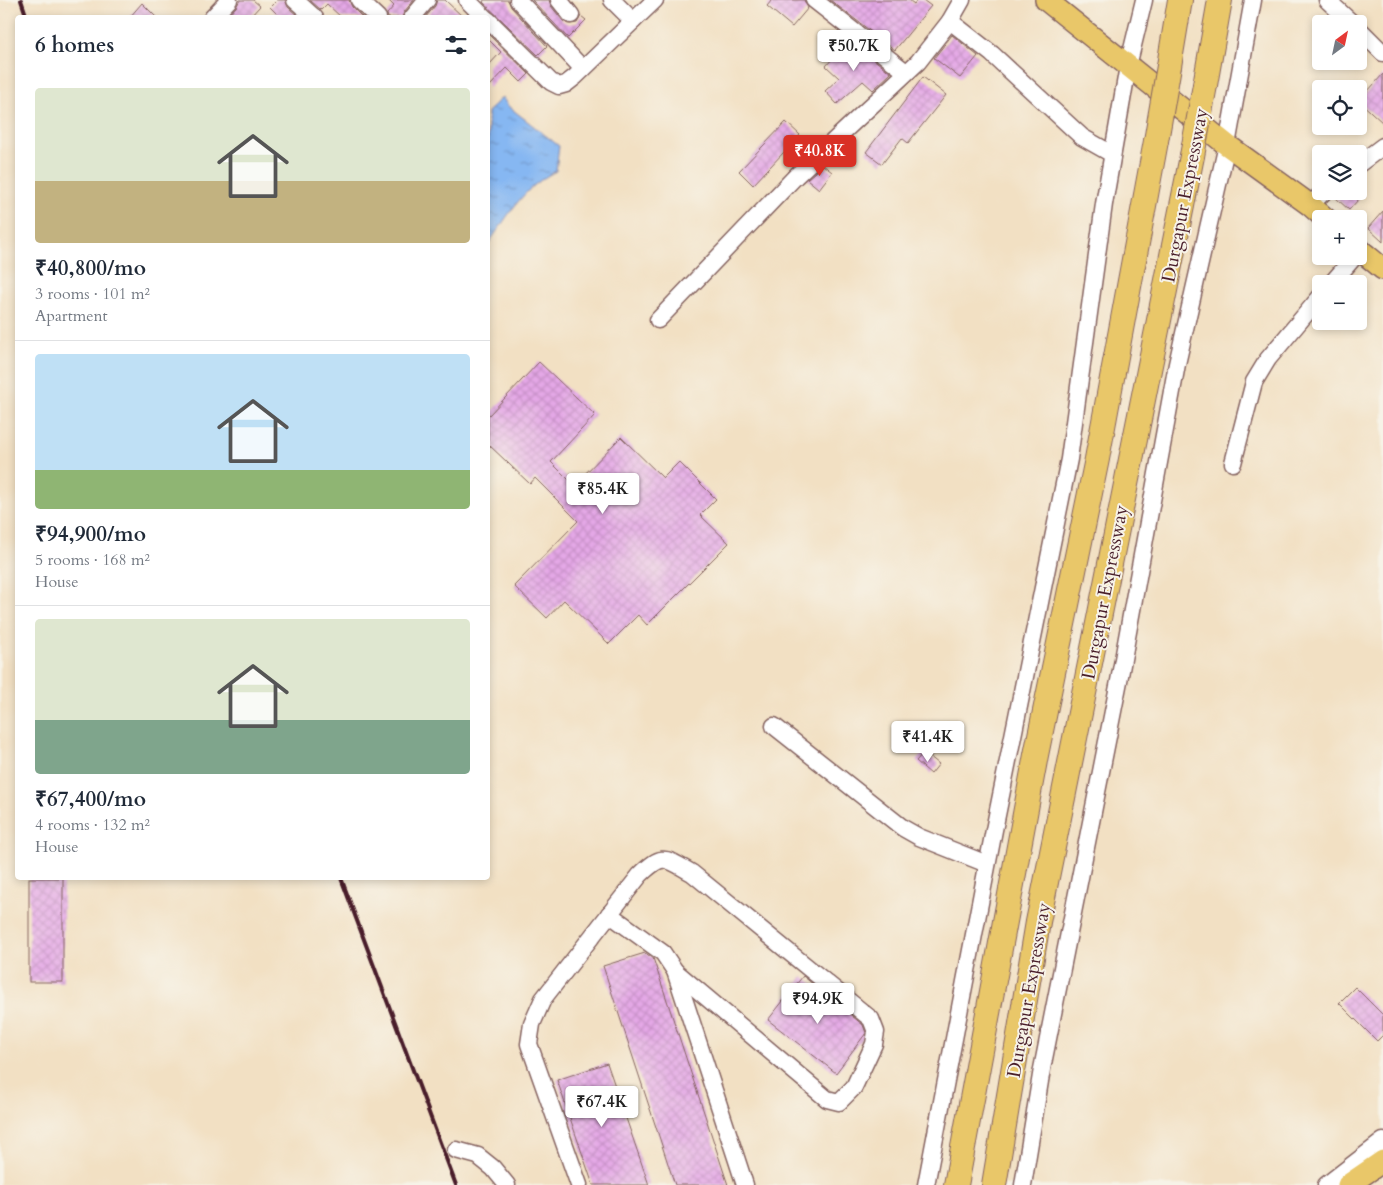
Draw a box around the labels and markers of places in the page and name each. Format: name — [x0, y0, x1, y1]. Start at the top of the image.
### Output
pin: ₹50.7K — [813, 30, 895, 72]
pin: ₹40.8K — [779, 134, 861, 177]
pin: ₹85.4K — [562, 472, 644, 515]
pin: ₹41.4K — [887, 720, 969, 763]
pin: ₹94.9K — [777, 982, 859, 1025]
pin: ₹67.4K — [561, 1086, 643, 1128]

